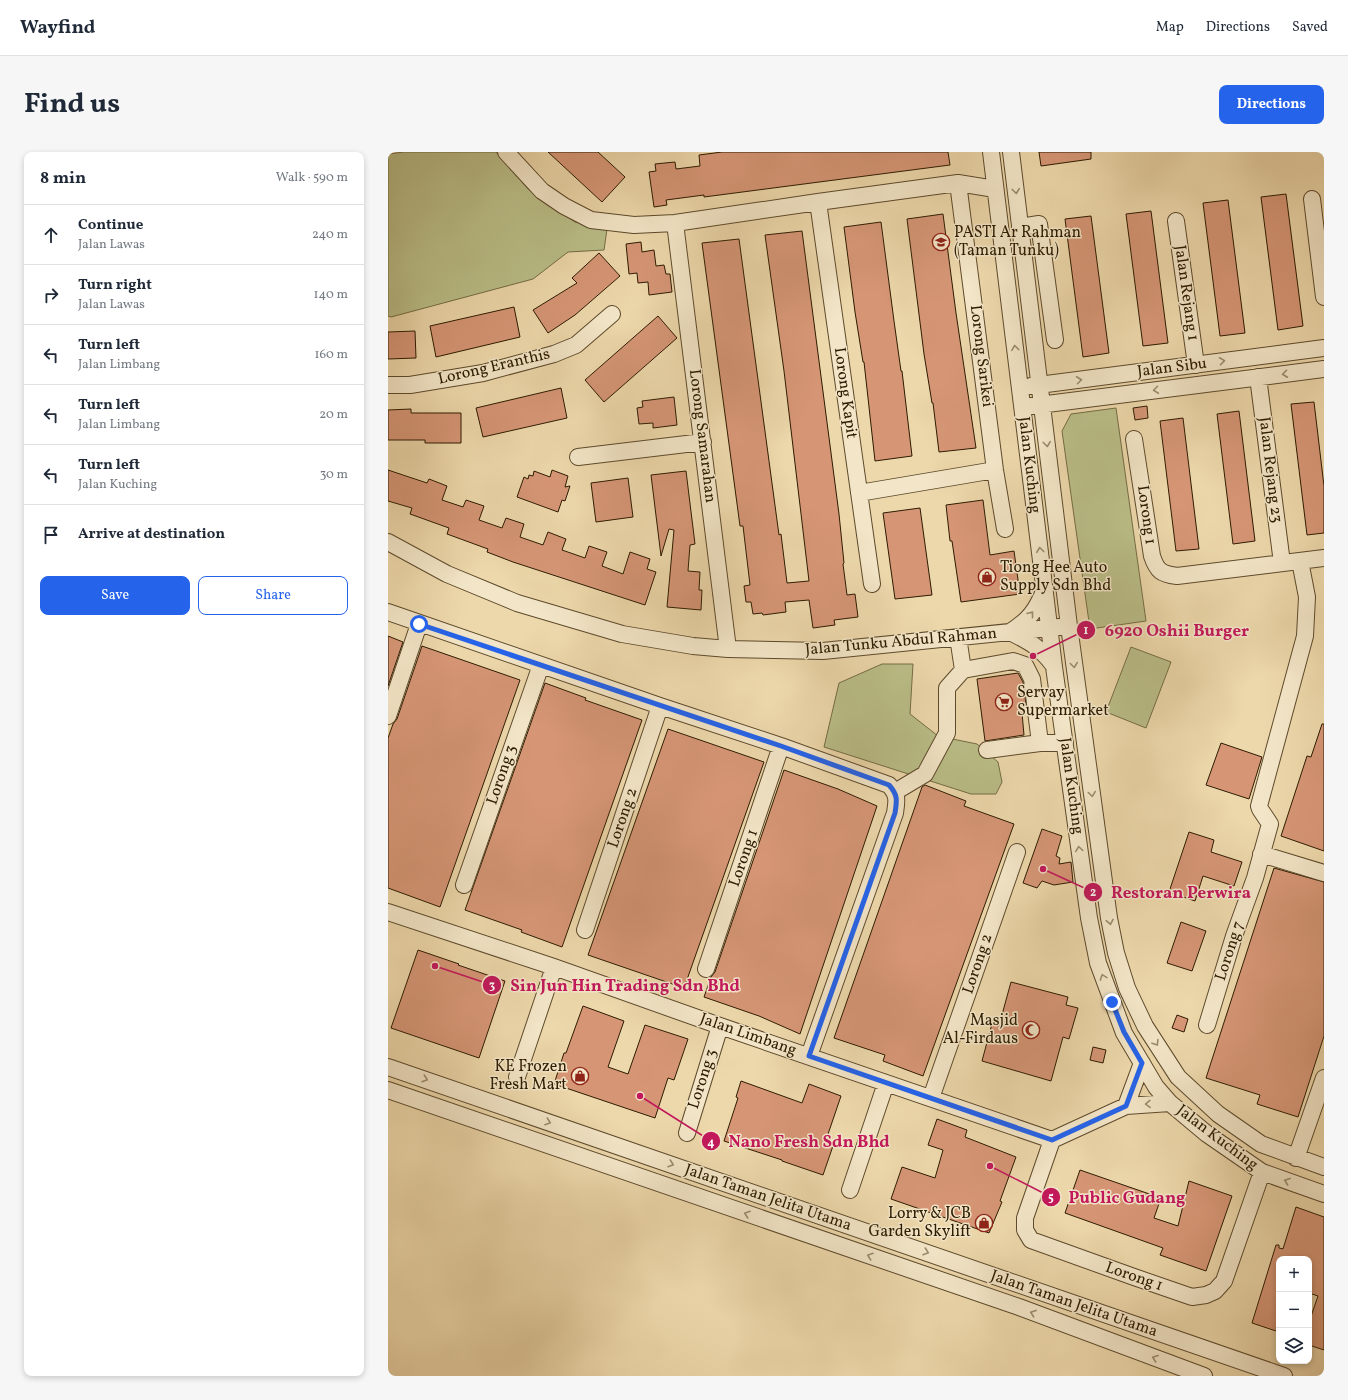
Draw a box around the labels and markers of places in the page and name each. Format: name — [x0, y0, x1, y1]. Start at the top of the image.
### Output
place label: PASTI Ar Rahman (Taman Tunku) — [954, 222, 1081, 262]
school or university icon: PASTI Ar Rahman (Taman Tunku) — [931, 232, 951, 252]
place label: Tiong Hee Auto Supply Sdn Bhd — [1000, 557, 1111, 597]
shop icon: Tiong Hee Auto Supply Sdn Bhd — [977, 567, 997, 587]
callout: 6920 Oshii Burger — [1076, 616, 1257, 645]
place label: Servay Supermarket — [1017, 682, 1109, 722]
supermarket icon: Servay Supermarket — [994, 692, 1014, 712]
callout: Restoran Perwira — [1083, 877, 1259, 906]
callout: Sin Jun Hin Trading Sdn Bhd — [482, 971, 747, 1000]
place label: Masjid Al-Firdaus — [943, 1010, 1018, 1050]
mosque icon: Masjid Al-Firdaus — [1021, 1020, 1041, 1040]
place label: KE Frozen Fresh Mart — [489, 1056, 567, 1096]
shop icon: KE Frozen Fresh Mart — [570, 1066, 590, 1086]
callout: Nano Fresh Sdn Bhd — [701, 1127, 898, 1156]
callout: Public Gudang — [1041, 1182, 1193, 1211]
place label: Lorry & JCB Garden Skylift — [868, 1203, 971, 1243]
shop icon: Lorry & JCB Garden Skylift — [974, 1213, 994, 1233]

